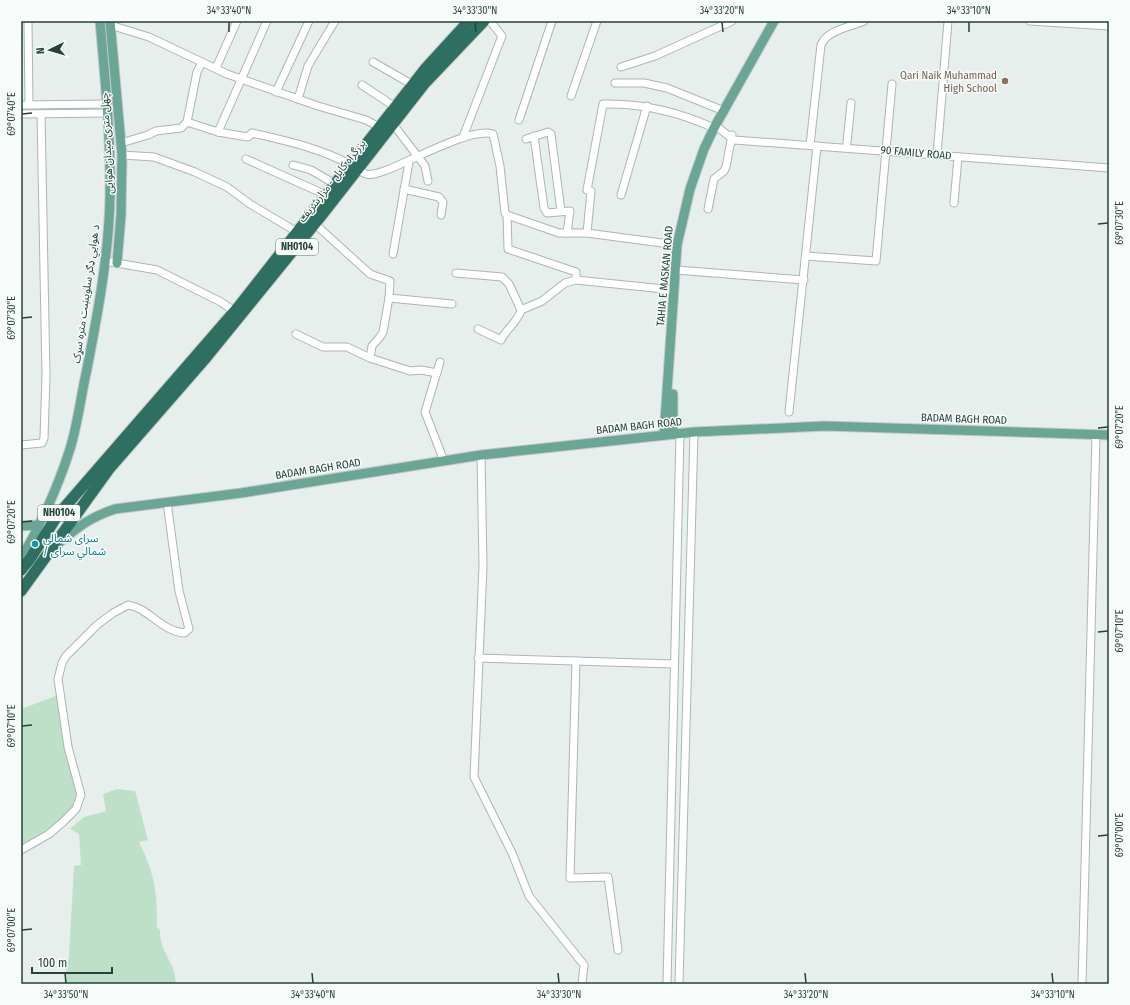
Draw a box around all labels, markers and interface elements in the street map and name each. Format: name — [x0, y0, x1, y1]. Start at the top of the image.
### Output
text: 34°33'40"N — [207, 5, 251, 17]
text: 34°33'30"N — [453, 5, 497, 17]
text: 34°33'20"N — [700, 5, 744, 17]
text: 34°33'10"N — [947, 5, 991, 17]
north arrow — [30, 30, 70, 70]
text: N — [34, 47, 47, 55]
place label: Qari Naik Muhammad High School — [900, 69, 997, 95]
marker: Qari Naik Muhammad High School — [1000, 76, 1010, 86]
street label: چهل متری میدان هوایی — [98, 91, 117, 194]
text: 69°07'40"E — [6, 92, 18, 136]
street label: بزرگراه کابل - مزارشریف — [296, 137, 368, 225]
street label: 90 FAMILY ROAD — [880, 143, 952, 163]
text: 69°07'30"E — [1114, 201, 1126, 245]
street label: د هوايي ډګر سلویښت متره سړک — [70, 224, 105, 365]
street label: TAHIA E MASKAN ROAD — [654, 225, 676, 327]
road number: NH0104 — [276, 239, 318, 255]
text: 69°07'30"E — [6, 296, 18, 340]
text: 69°07'20"E — [1114, 405, 1126, 449]
street label: BADAM BAGH ROAD — [921, 411, 1007, 427]
street label: BADAM BAGH ROAD — [595, 415, 683, 437]
street label: BADAM BAGH ROAD — [274, 456, 362, 482]
text: 69°07'20"E — [6, 500, 18, 544]
road number: NH0104 — [38, 505, 80, 521]
place label: سرای شمالي / شمالي سرای — [43, 532, 107, 560]
marker: سرای شمالي / شمالي سرای — [30, 539, 40, 549]
text: 69°07'10"E — [1114, 609, 1126, 653]
text: 69°07'10"E — [6, 704, 18, 748]
text: 69°07'00"E — [1114, 813, 1126, 857]
text: 69°07'00"E — [6, 908, 18, 952]
scale bar — [32, 949, 112, 975]
text: 100 m — [38, 956, 67, 970]
text: 34°33'50"N — [44, 989, 88, 1001]
text: 34°33'40"N — [291, 989, 335, 1001]
text: 34°33'30"N — [537, 989, 581, 1001]
text: 34°33'20"N — [784, 989, 828, 1001]
text: 34°33'10"N — [1031, 989, 1075, 1001]

